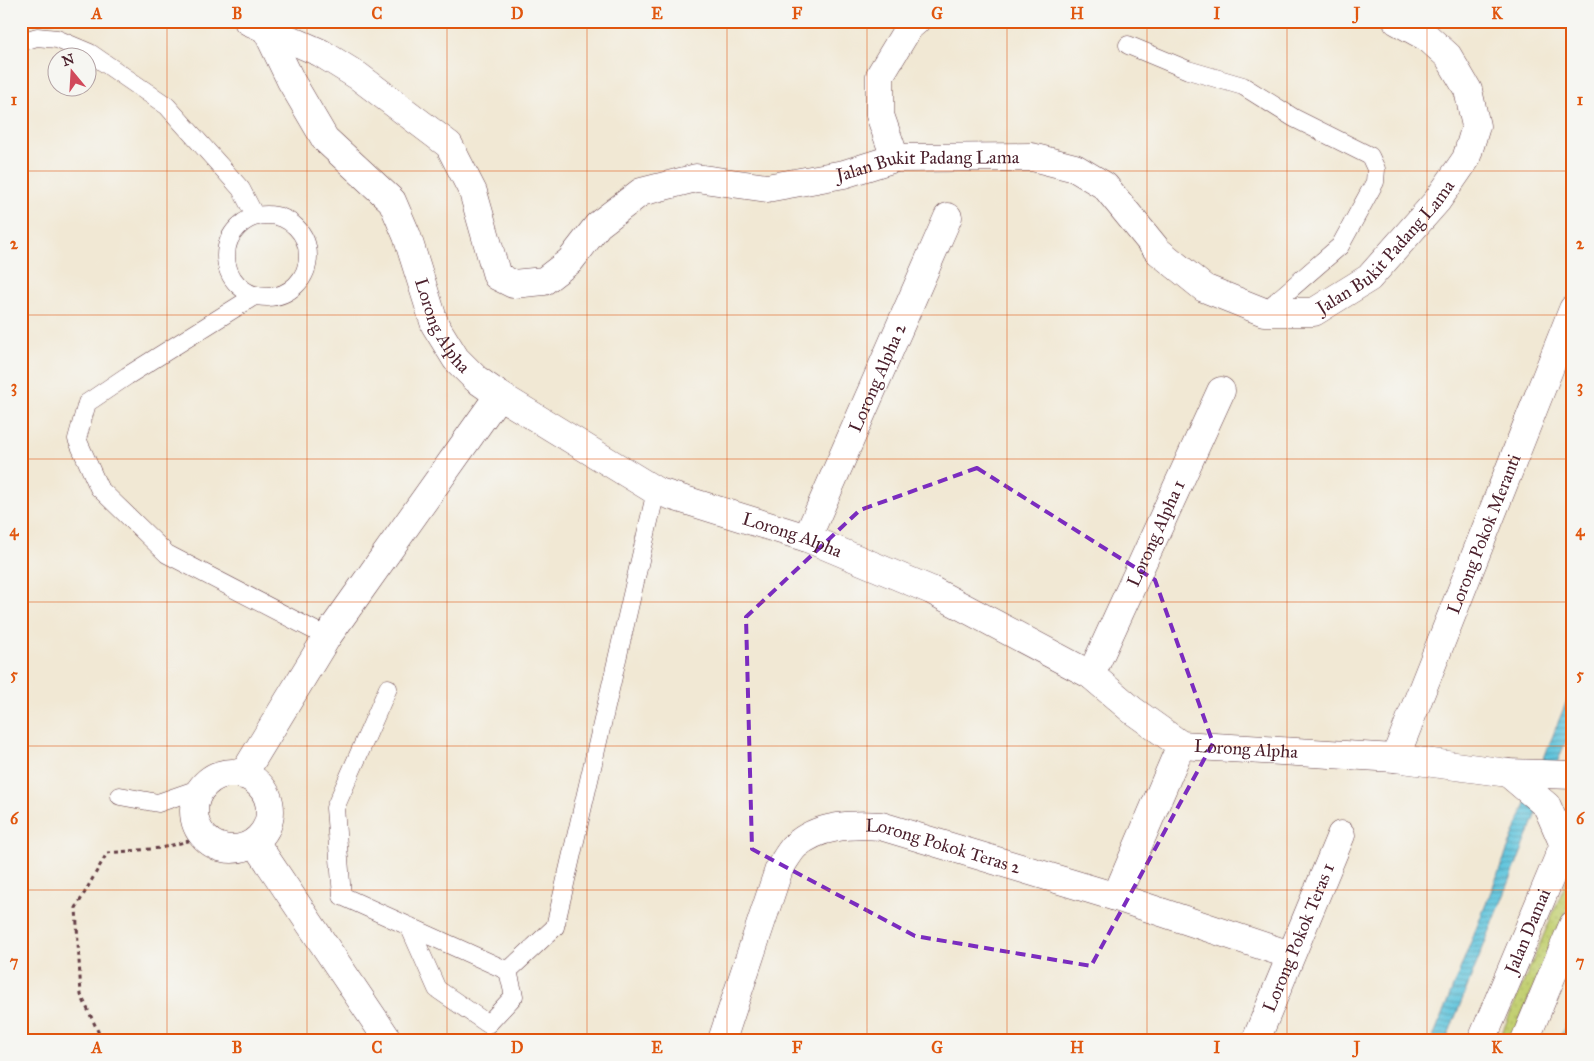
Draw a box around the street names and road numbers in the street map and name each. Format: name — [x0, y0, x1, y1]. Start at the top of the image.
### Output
street label: Jalan Bukit Padang Lama — [832, 146, 1020, 188]
street label: Jalan Bukit Padang Lama — [1311, 175, 1459, 321]
street label: Lorong Alpha — [410, 275, 475, 378]
street label: Lorong Alpha 2 — [844, 320, 911, 436]
street label: Lorong Pokok Meranti — [1442, 451, 1525, 617]
street label: Lorong Alpha 1 — [1122, 476, 1190, 590]
street label: Lorong Alpha — [740, 508, 846, 563]
street label: Lorong Alpha — [1194, 735, 1299, 763]
street label: Lorong Pokok Teras 2 — [865, 814, 1024, 879]
street label: Lorong Pokok Teras 1 — [1258, 860, 1339, 1015]
street label: Jalan Damai — [1499, 885, 1555, 979]

